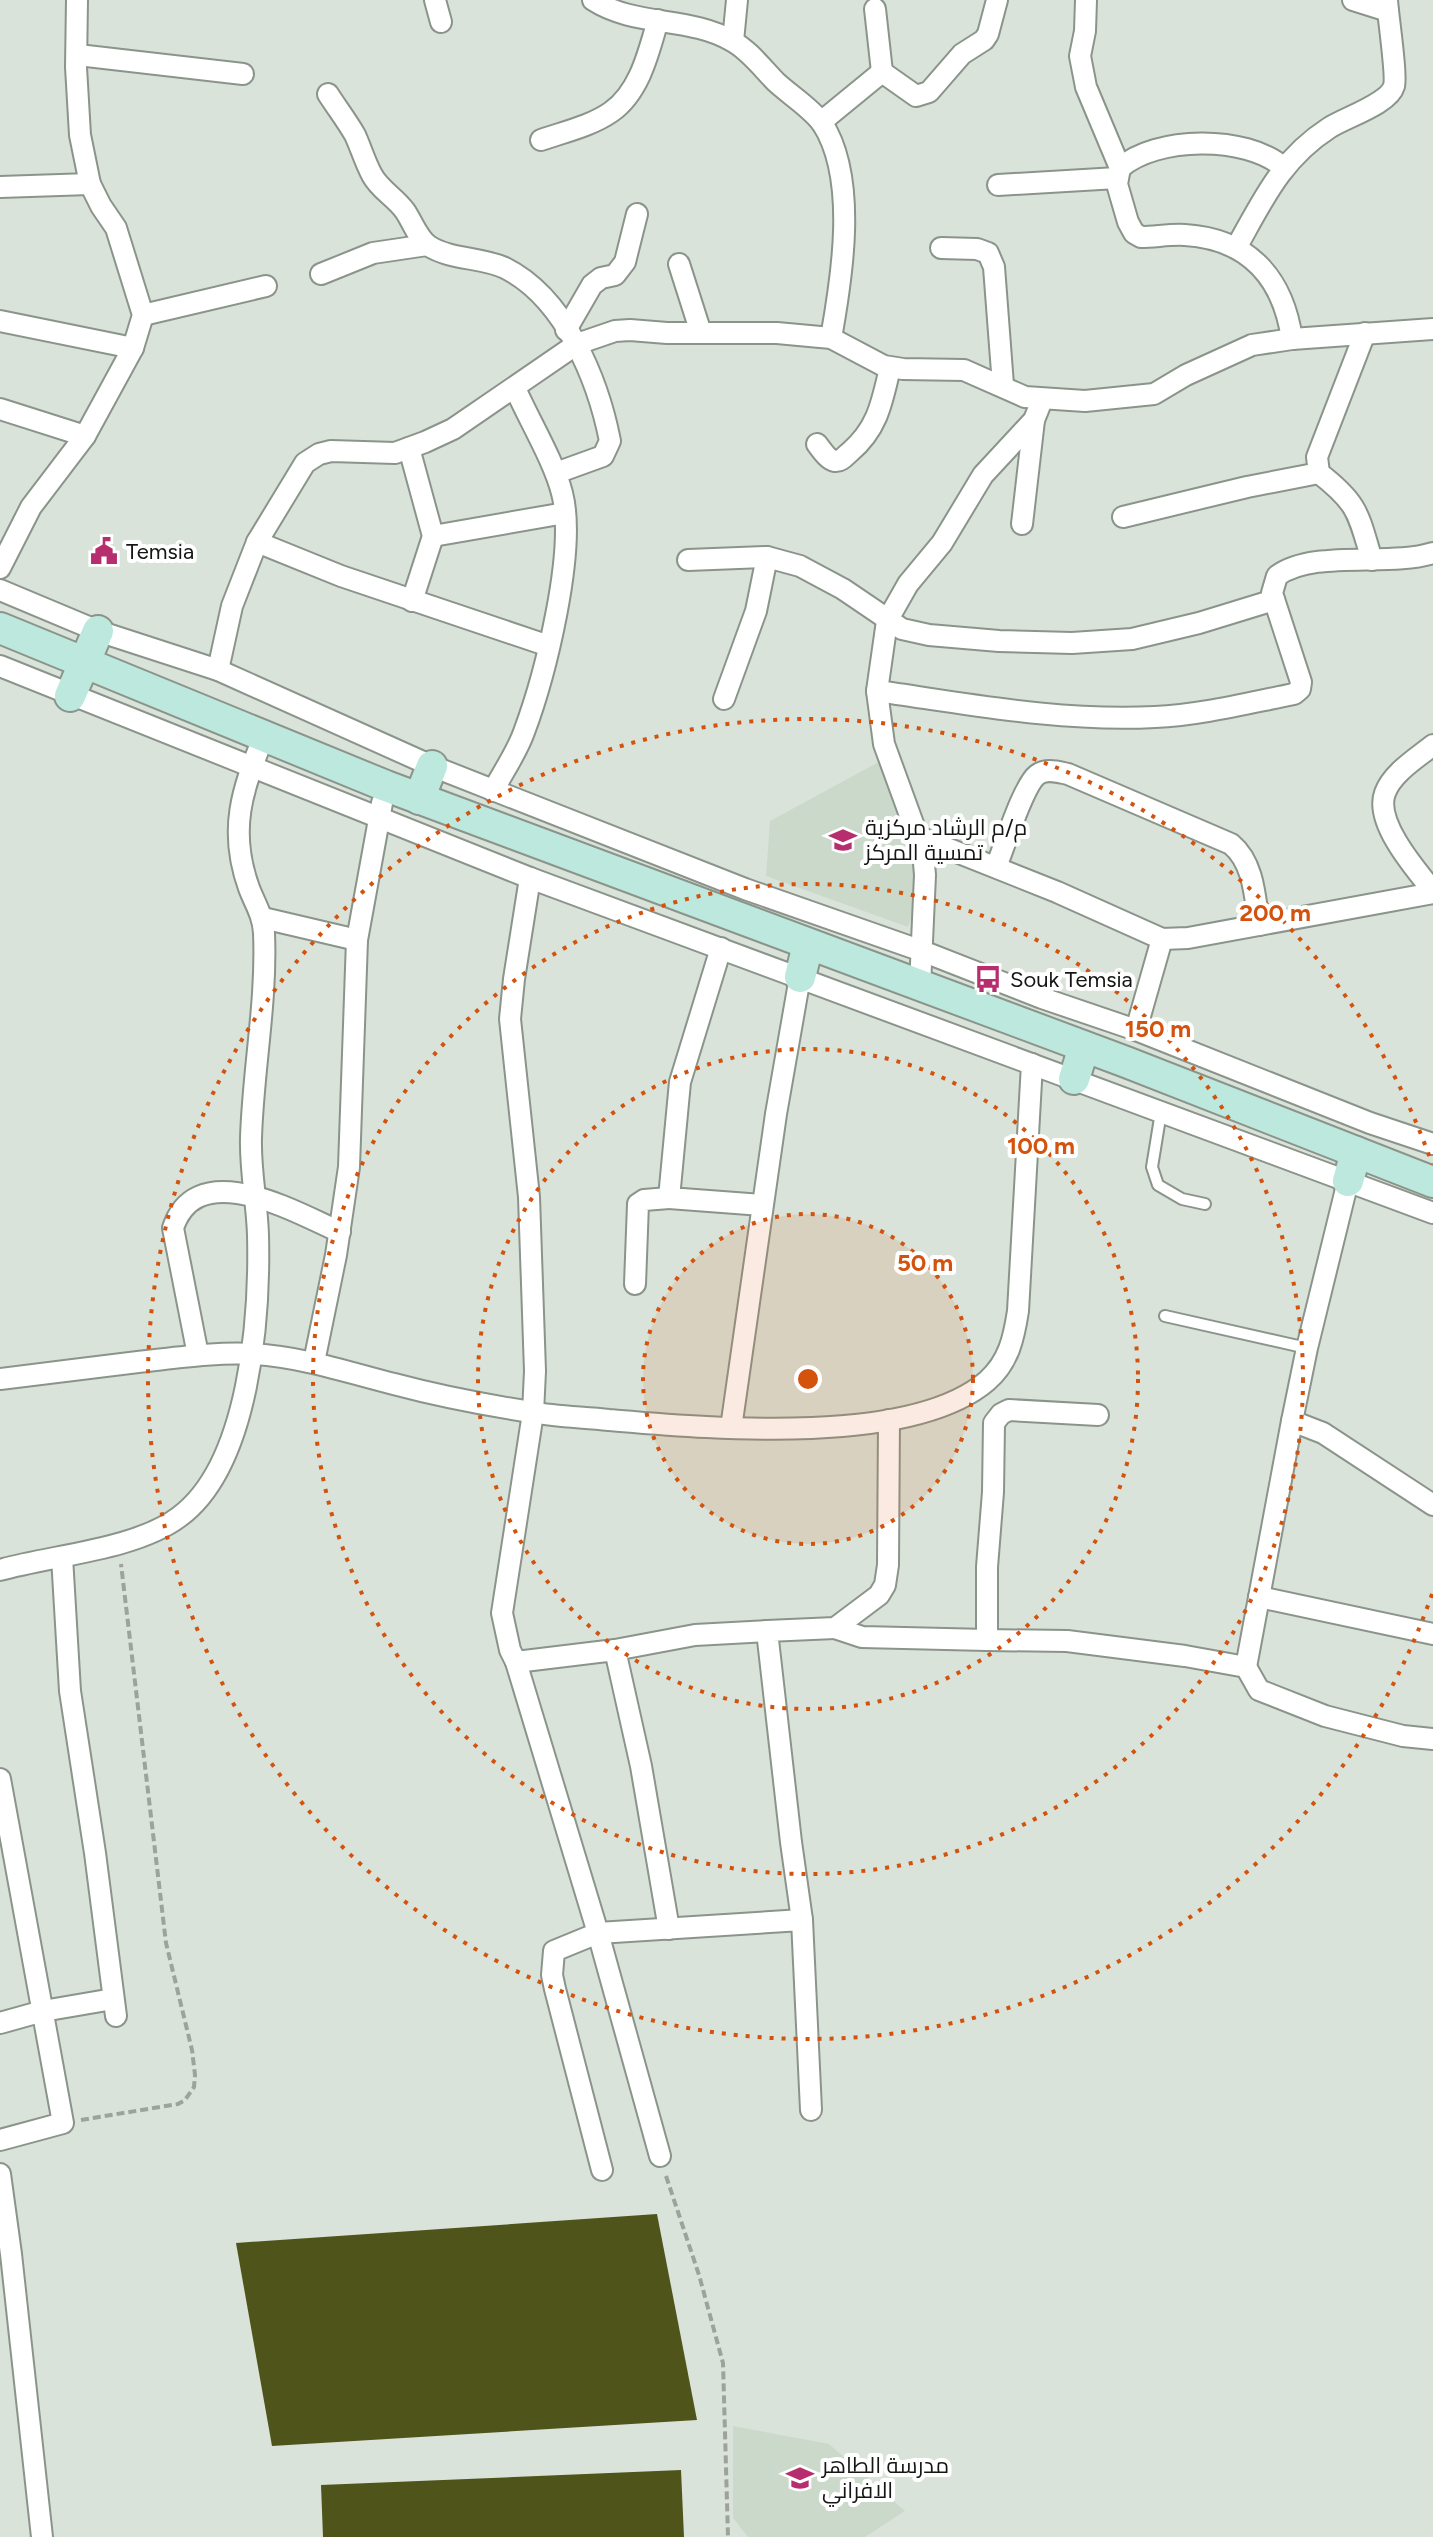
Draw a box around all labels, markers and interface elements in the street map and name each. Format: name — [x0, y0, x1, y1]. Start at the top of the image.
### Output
public building icon: Temsia — [89, 536, 119, 566]
place label: Temsia — [126, 538, 194, 565]
place label: م/م الرشاد مركزية تمسية المركز — [863, 814, 1027, 866]
school or university icon: م/م الرشاد مركزية تمسية المركز — [828, 825, 858, 855]
text: 200 m — [1239, 898, 1311, 927]
bus stop icon: Souk Temsia — [973, 964, 1003, 994]
place label: Souk Temsia — [1010, 966, 1133, 993]
text: 150 m — [1125, 1014, 1191, 1043]
text: 100 m — [1007, 1131, 1075, 1160]
text: 50 m — [897, 1248, 953, 1277]
centre of rings — [794, 1365, 822, 1393]
place label: مدرسة الطاهر الافراني — [820, 2452, 949, 2507]
school or university icon: مدرسة الطاهر الافراني — [785, 2463, 815, 2493]

